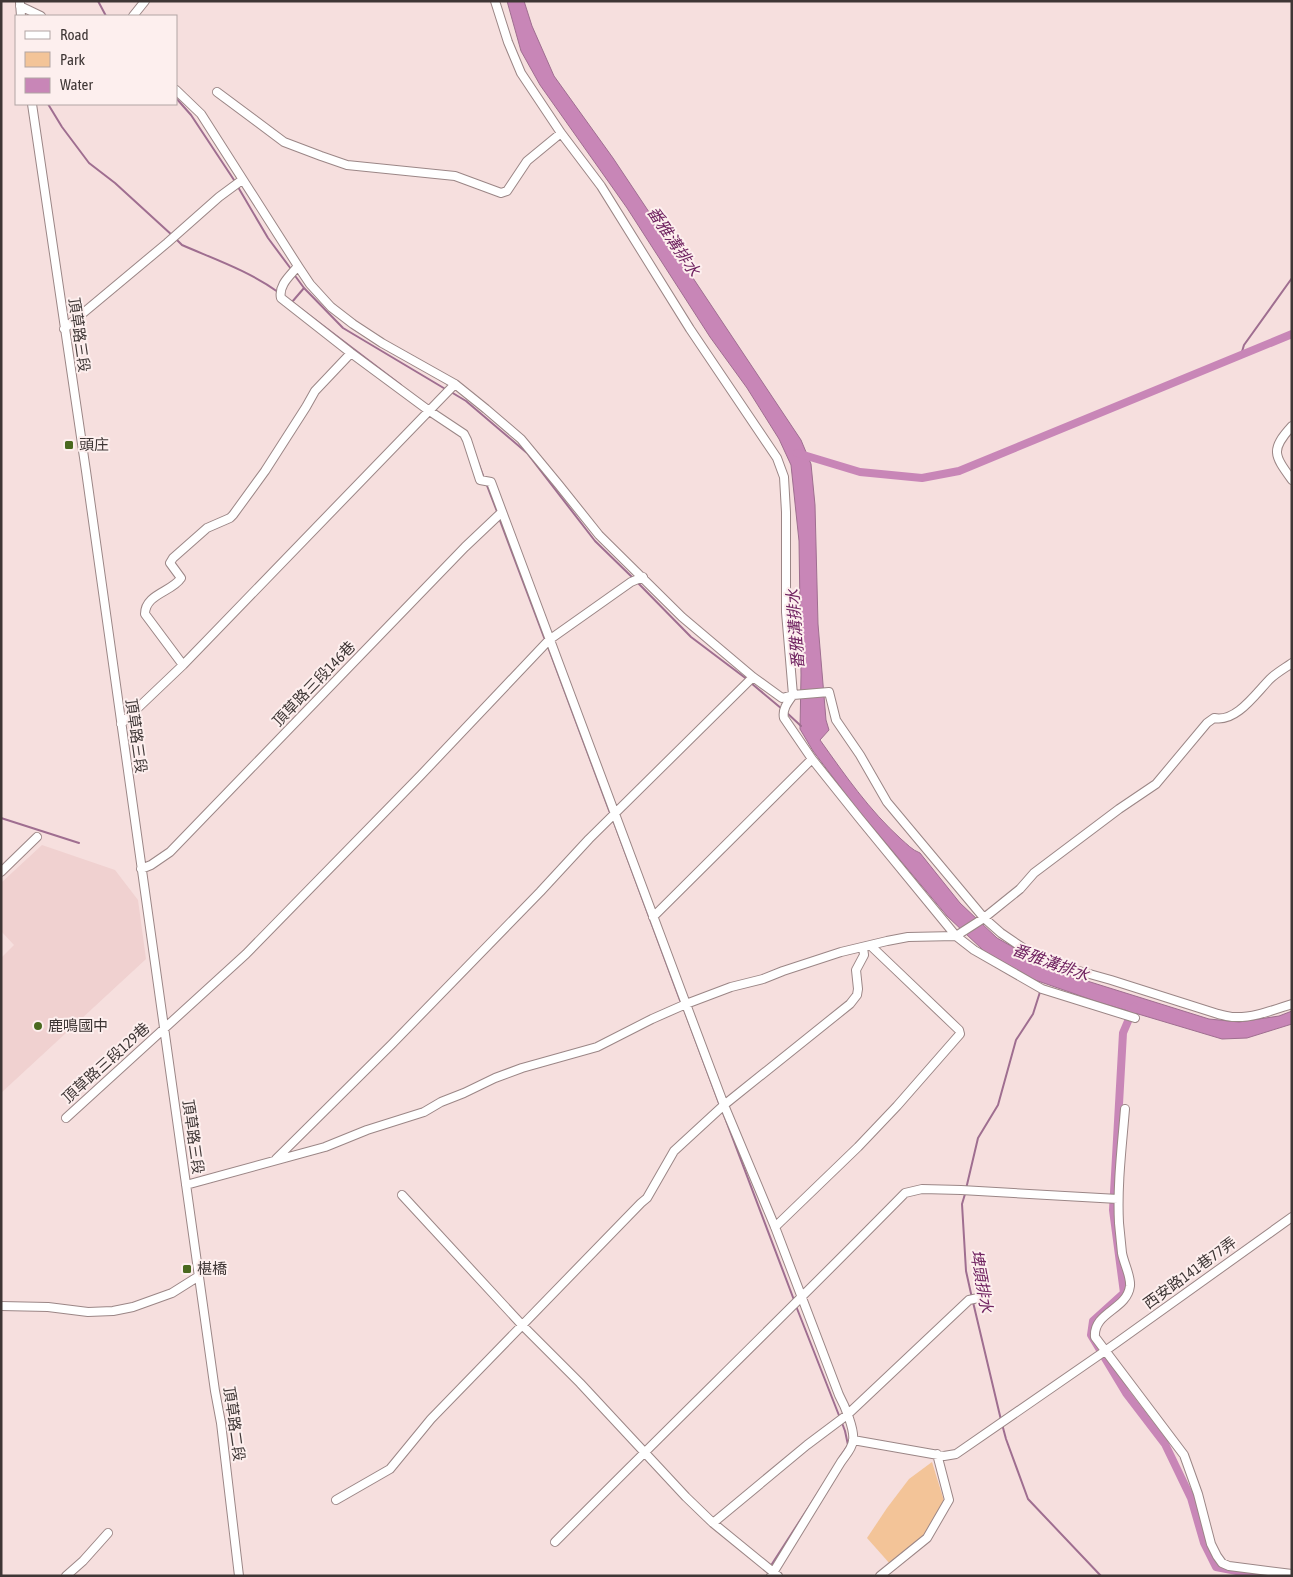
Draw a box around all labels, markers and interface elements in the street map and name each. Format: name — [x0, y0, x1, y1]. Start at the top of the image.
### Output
legend — [15, 15, 178, 105]
text: Road — [60, 26, 89, 43]
text: Park — [60, 51, 85, 68]
text: Water — [60, 76, 93, 93]
water label: 番雅溝排水 — [644, 203, 704, 280]
street label: 頂草路三段 — [66, 297, 93, 373]
place label: 頭庄 — [79, 436, 109, 453]
marker: 頭庄 — [63, 439, 75, 451]
water label: 番雅溝排水 — [783, 587, 807, 670]
street label: 頂草路三段146巷 — [269, 638, 358, 730]
street label: 頂草路三段 — [123, 698, 150, 774]
water label: 番雅溝排水 — [1010, 940, 1093, 984]
place label: 鹿鳴國中 — [48, 1017, 108, 1034]
street label: 頂草路三段129巷 — [59, 1019, 153, 1106]
marker: 鹿鳴國中 — [32, 1020, 44, 1032]
street label: 頂草路三段 — [180, 1099, 207, 1175]
street label: 西安路141巷77弄 — [1140, 1233, 1239, 1312]
water label: 埤頭排水 — [968, 1248, 997, 1315]
place label: 椹橋 — [197, 1260, 227, 1277]
marker: 椹橋 — [181, 1263, 193, 1275]
street label: 頂草路二段 — [221, 1386, 248, 1462]

